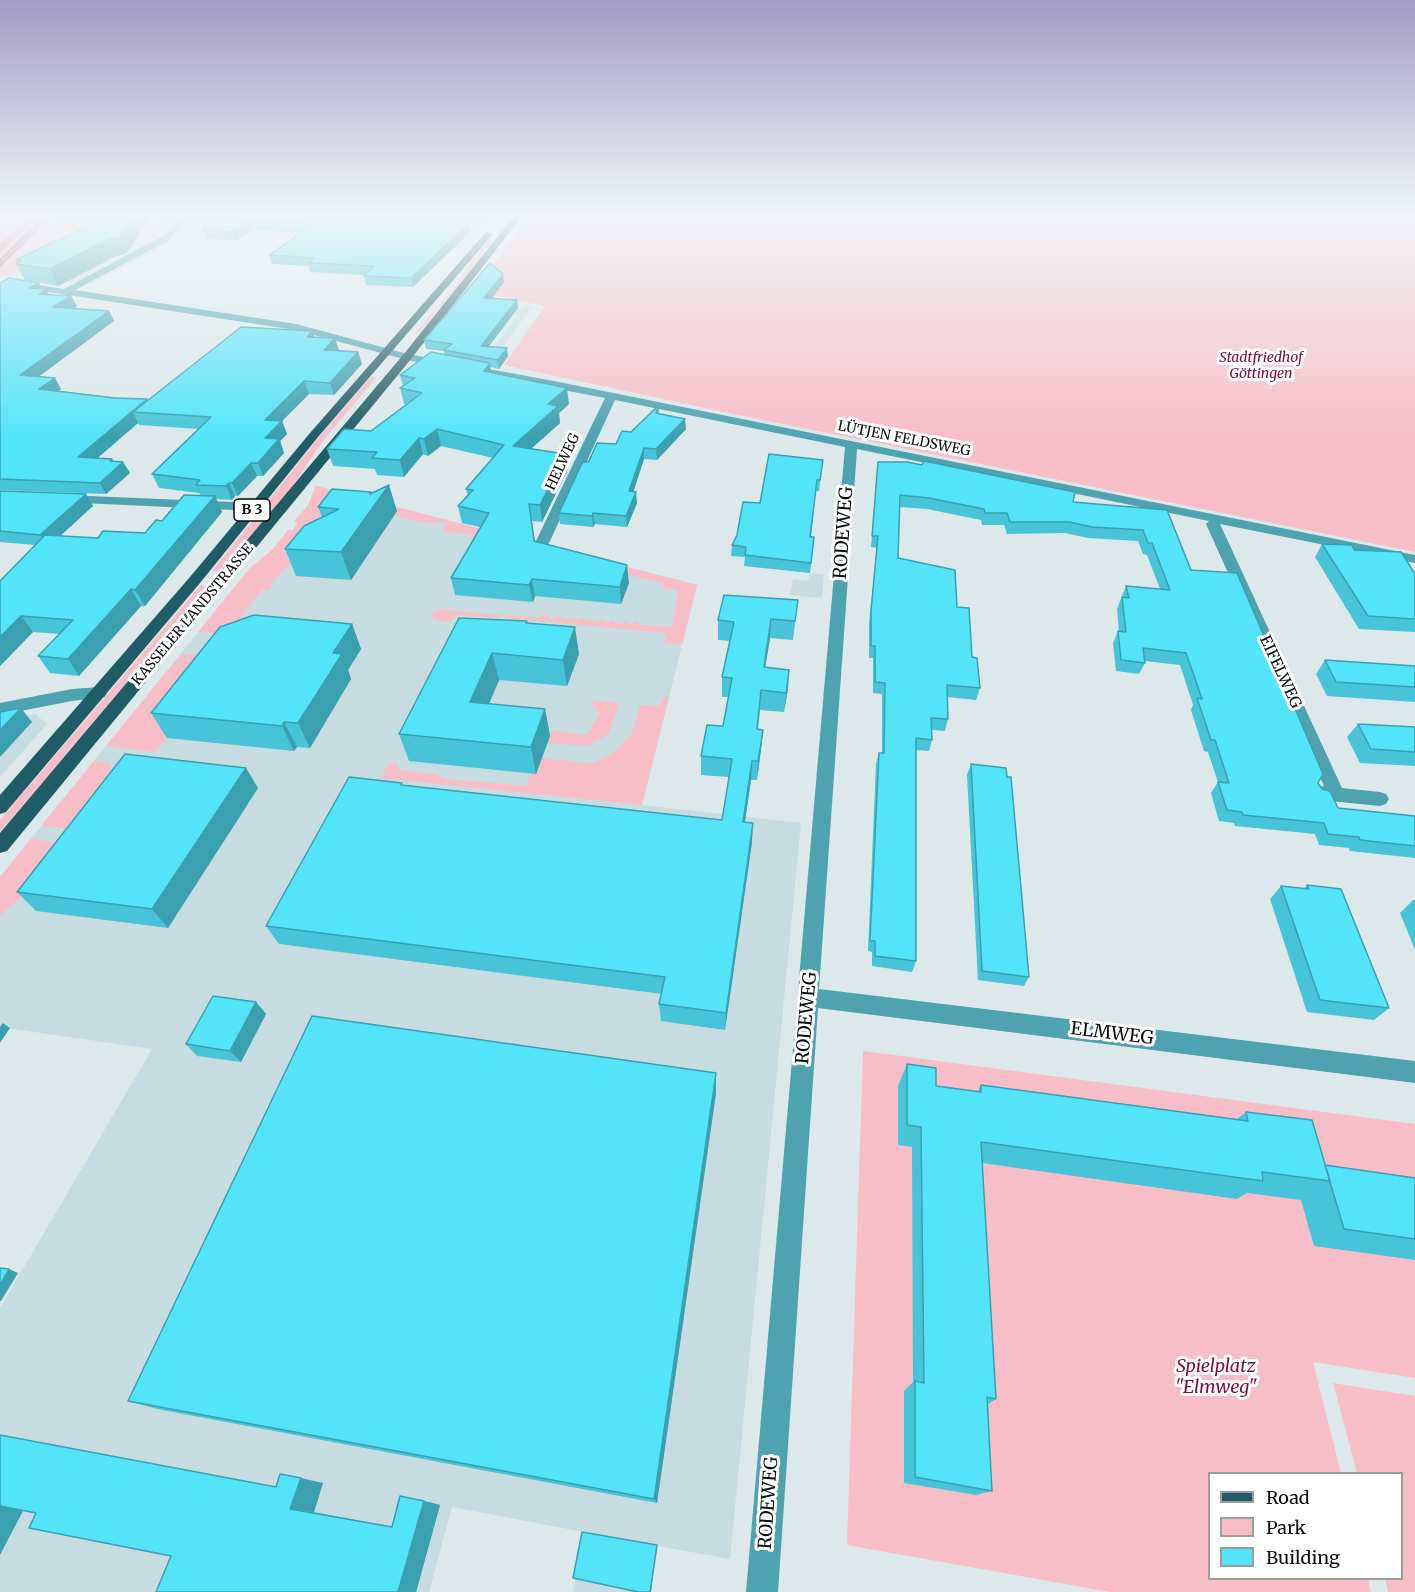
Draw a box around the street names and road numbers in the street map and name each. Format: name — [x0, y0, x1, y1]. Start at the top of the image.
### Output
street label: LÜTJEN FELDSWEG — [836, 418, 972, 460]
street label: HELWEG — [542, 431, 584, 493]
street label: RODEWEG — [830, 486, 858, 580]
road number: B 3 — [234, 499, 270, 521]
street label: KASSELER LANDSTRASSE — [129, 541, 257, 689]
street label: EIFELWEG — [1255, 633, 1305, 711]
street label: RODEWEG — [792, 971, 822, 1065]
street label: ELMWEG — [1069, 1018, 1155, 1050]
street label: RODEWEG — [755, 1456, 783, 1550]

